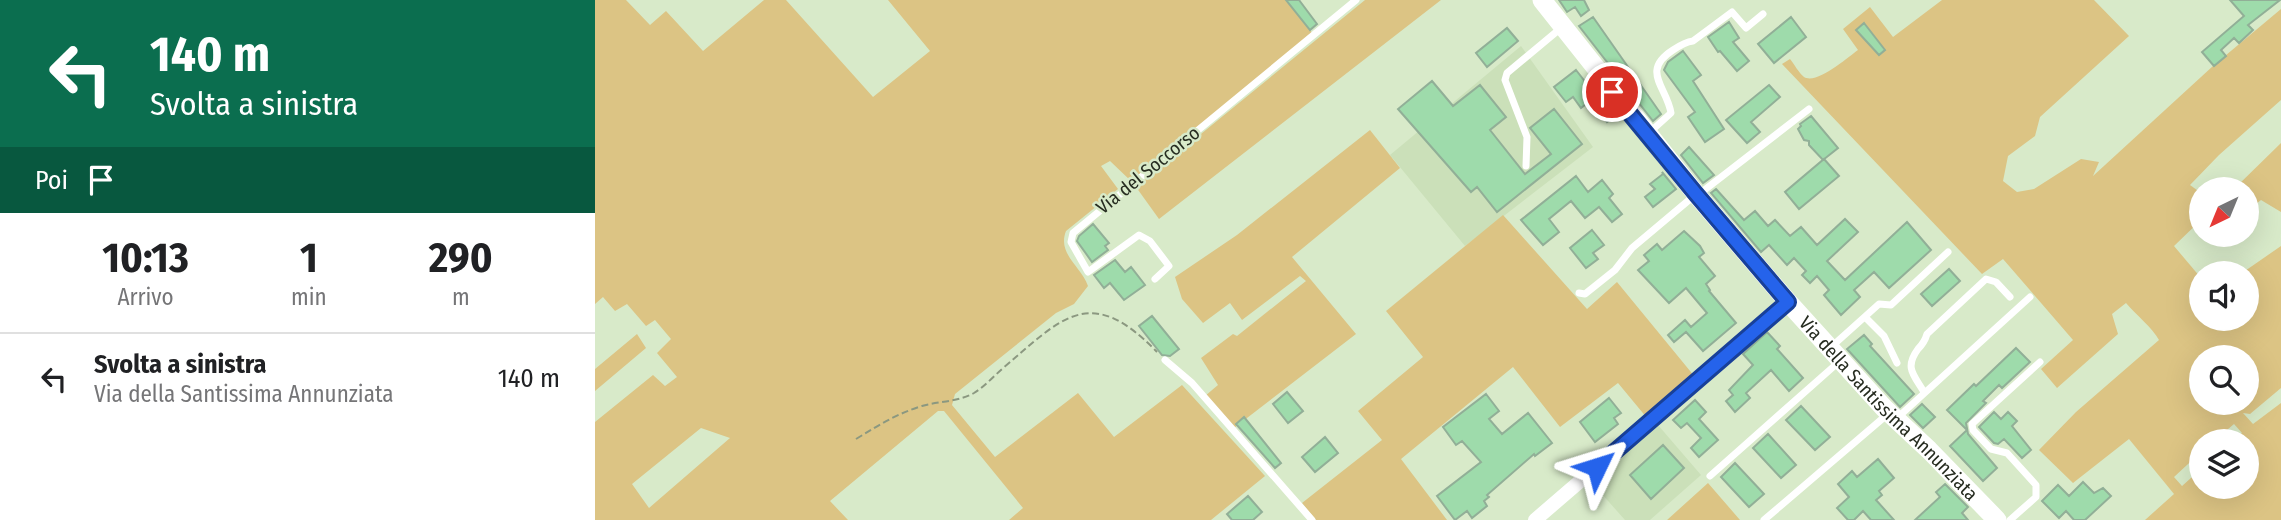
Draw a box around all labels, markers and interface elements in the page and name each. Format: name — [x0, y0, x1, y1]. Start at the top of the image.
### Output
text: 140 m — [150, 25, 270, 84]
icon: left — [35, 28, 126, 119]
pin — [1582, 62, 1642, 122]
icon: arrive — [1593, 73, 1631, 111]
text: Svolta a sinistra — [150, 85, 358, 123]
street label: Via del Soccorso — [1092, 121, 1204, 219]
icon: arrive — [82, 161, 120, 199]
text: Poi — [35, 165, 68, 196]
north arrow — [2189, 177, 2259, 247]
map controls — [2189, 177, 2259, 499]
text: 10:13 — [102, 233, 189, 283]
text: 1 — [300, 233, 318, 283]
text: 290 — [429, 233, 493, 283]
button: sound — [2189, 261, 2259, 331]
text: Arrivo — [117, 283, 174, 311]
text: min — [291, 283, 327, 311]
text: m — [452, 283, 470, 311]
street label: Via della Santissima Annunziata — [1795, 311, 1983, 505]
button: search — [2189, 345, 2259, 415]
text: Svolta a sinistra — [94, 349, 266, 380]
icon: left — [35, 360, 73, 398]
text: 140 m — [498, 363, 560, 394]
text: Via della Santissima Annunziata — [94, 380, 394, 408]
button: layers — [2189, 429, 2259, 499]
position arrow — [1560, 430, 1634, 504]

